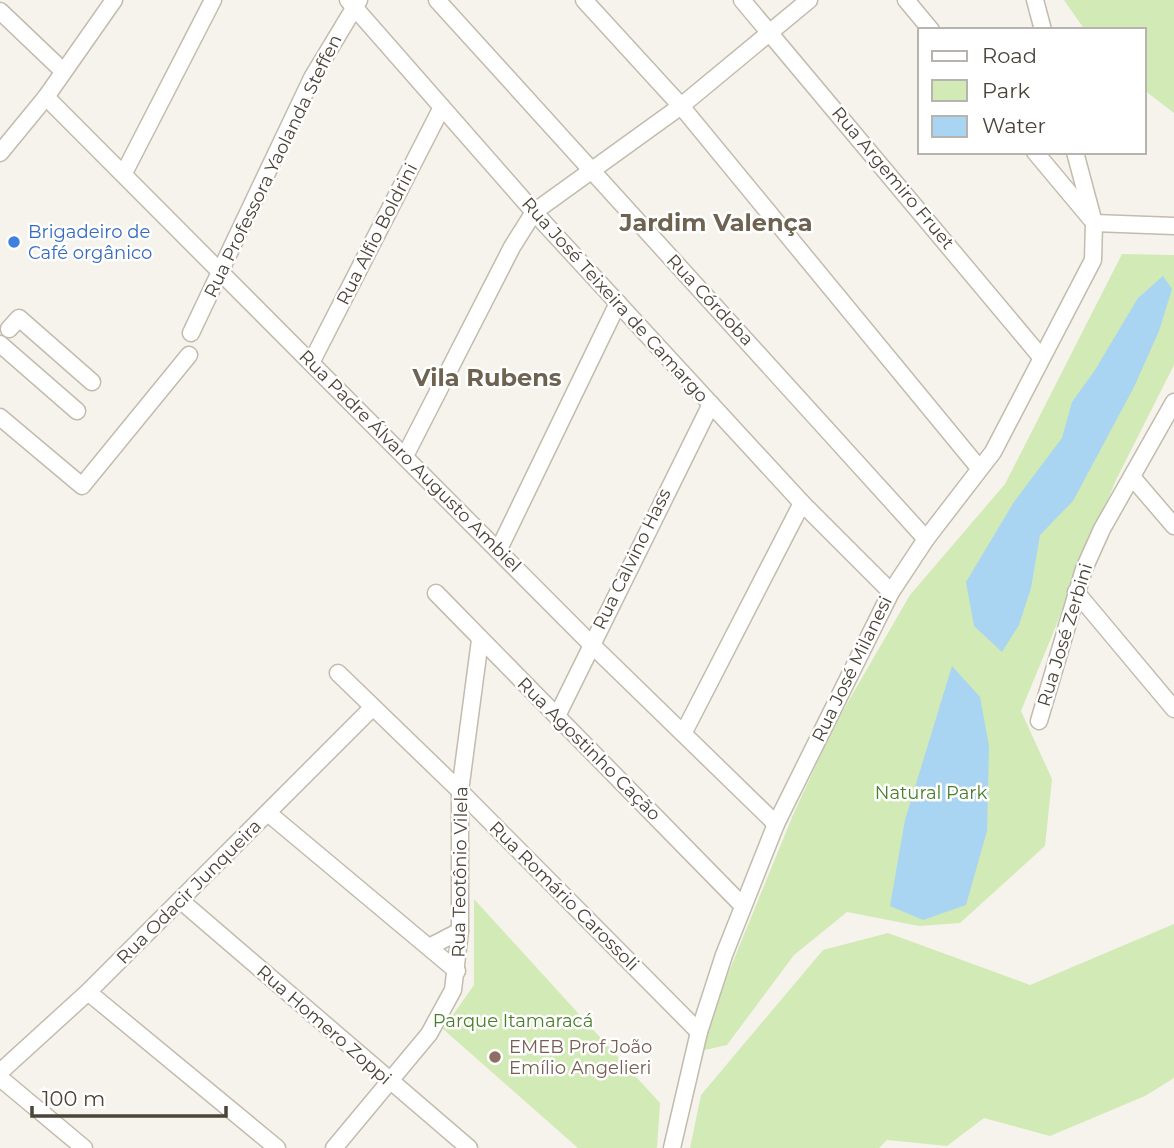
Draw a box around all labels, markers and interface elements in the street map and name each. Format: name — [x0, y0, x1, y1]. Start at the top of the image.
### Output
legend — [918, 28, 1146, 154]
street label: Rua Professora Yaolanda Steffen — [200, 31, 346, 301]
text: Road — [982, 43, 1037, 68]
text: Park — [982, 78, 1030, 103]
street label: Rua Argemiro Fruet — [827, 102, 959, 254]
text: Water — [982, 113, 1046, 138]
street label: Rua Alfio Boldrini — [332, 160, 422, 308]
street label: Rua José Teixeira de Camargo — [517, 193, 713, 407]
district label: Jardim Valença — [618, 208, 813, 237]
place label: Brigadeiro de Café orgânico — [28, 221, 152, 264]
marker: Brigadeiro de Café orgânico — [6, 234, 22, 250]
street label: Rua Córdoba — [662, 250, 758, 350]
street label: Rua Padre Álvaro Augusto Ambiel — [294, 345, 526, 577]
district label: Vila Rubens — [412, 363, 562, 392]
street label: Rua Calvino Hass — [588, 485, 676, 633]
street label: Rua José Zerbini — [1033, 561, 1097, 709]
street label: Rua José Milanesi — [807, 593, 897, 745]
street label: Rua Agostinho Cação — [513, 673, 665, 825]
park label: Natural Park — [875, 782, 987, 804]
street label: Rua Teotônio Vilela — [448, 786, 472, 958]
street label: Rua Odacir Junqueira — [112, 815, 266, 969]
street label: Rua Romário Carossoli — [485, 817, 643, 975]
street label: Rua Homero Zoppi — [252, 961, 396, 1089]
park label: Parque Itamaracá — [433, 1010, 593, 1032]
place label: EMEB Prof João Emílio Angelieri — [509, 1036, 652, 1079]
marker: EMEB Prof João Emílio Angelieri — [487, 1049, 503, 1065]
scale bar — [32, 1074, 226, 1118]
text: 100 m — [42, 1086, 105, 1111]

